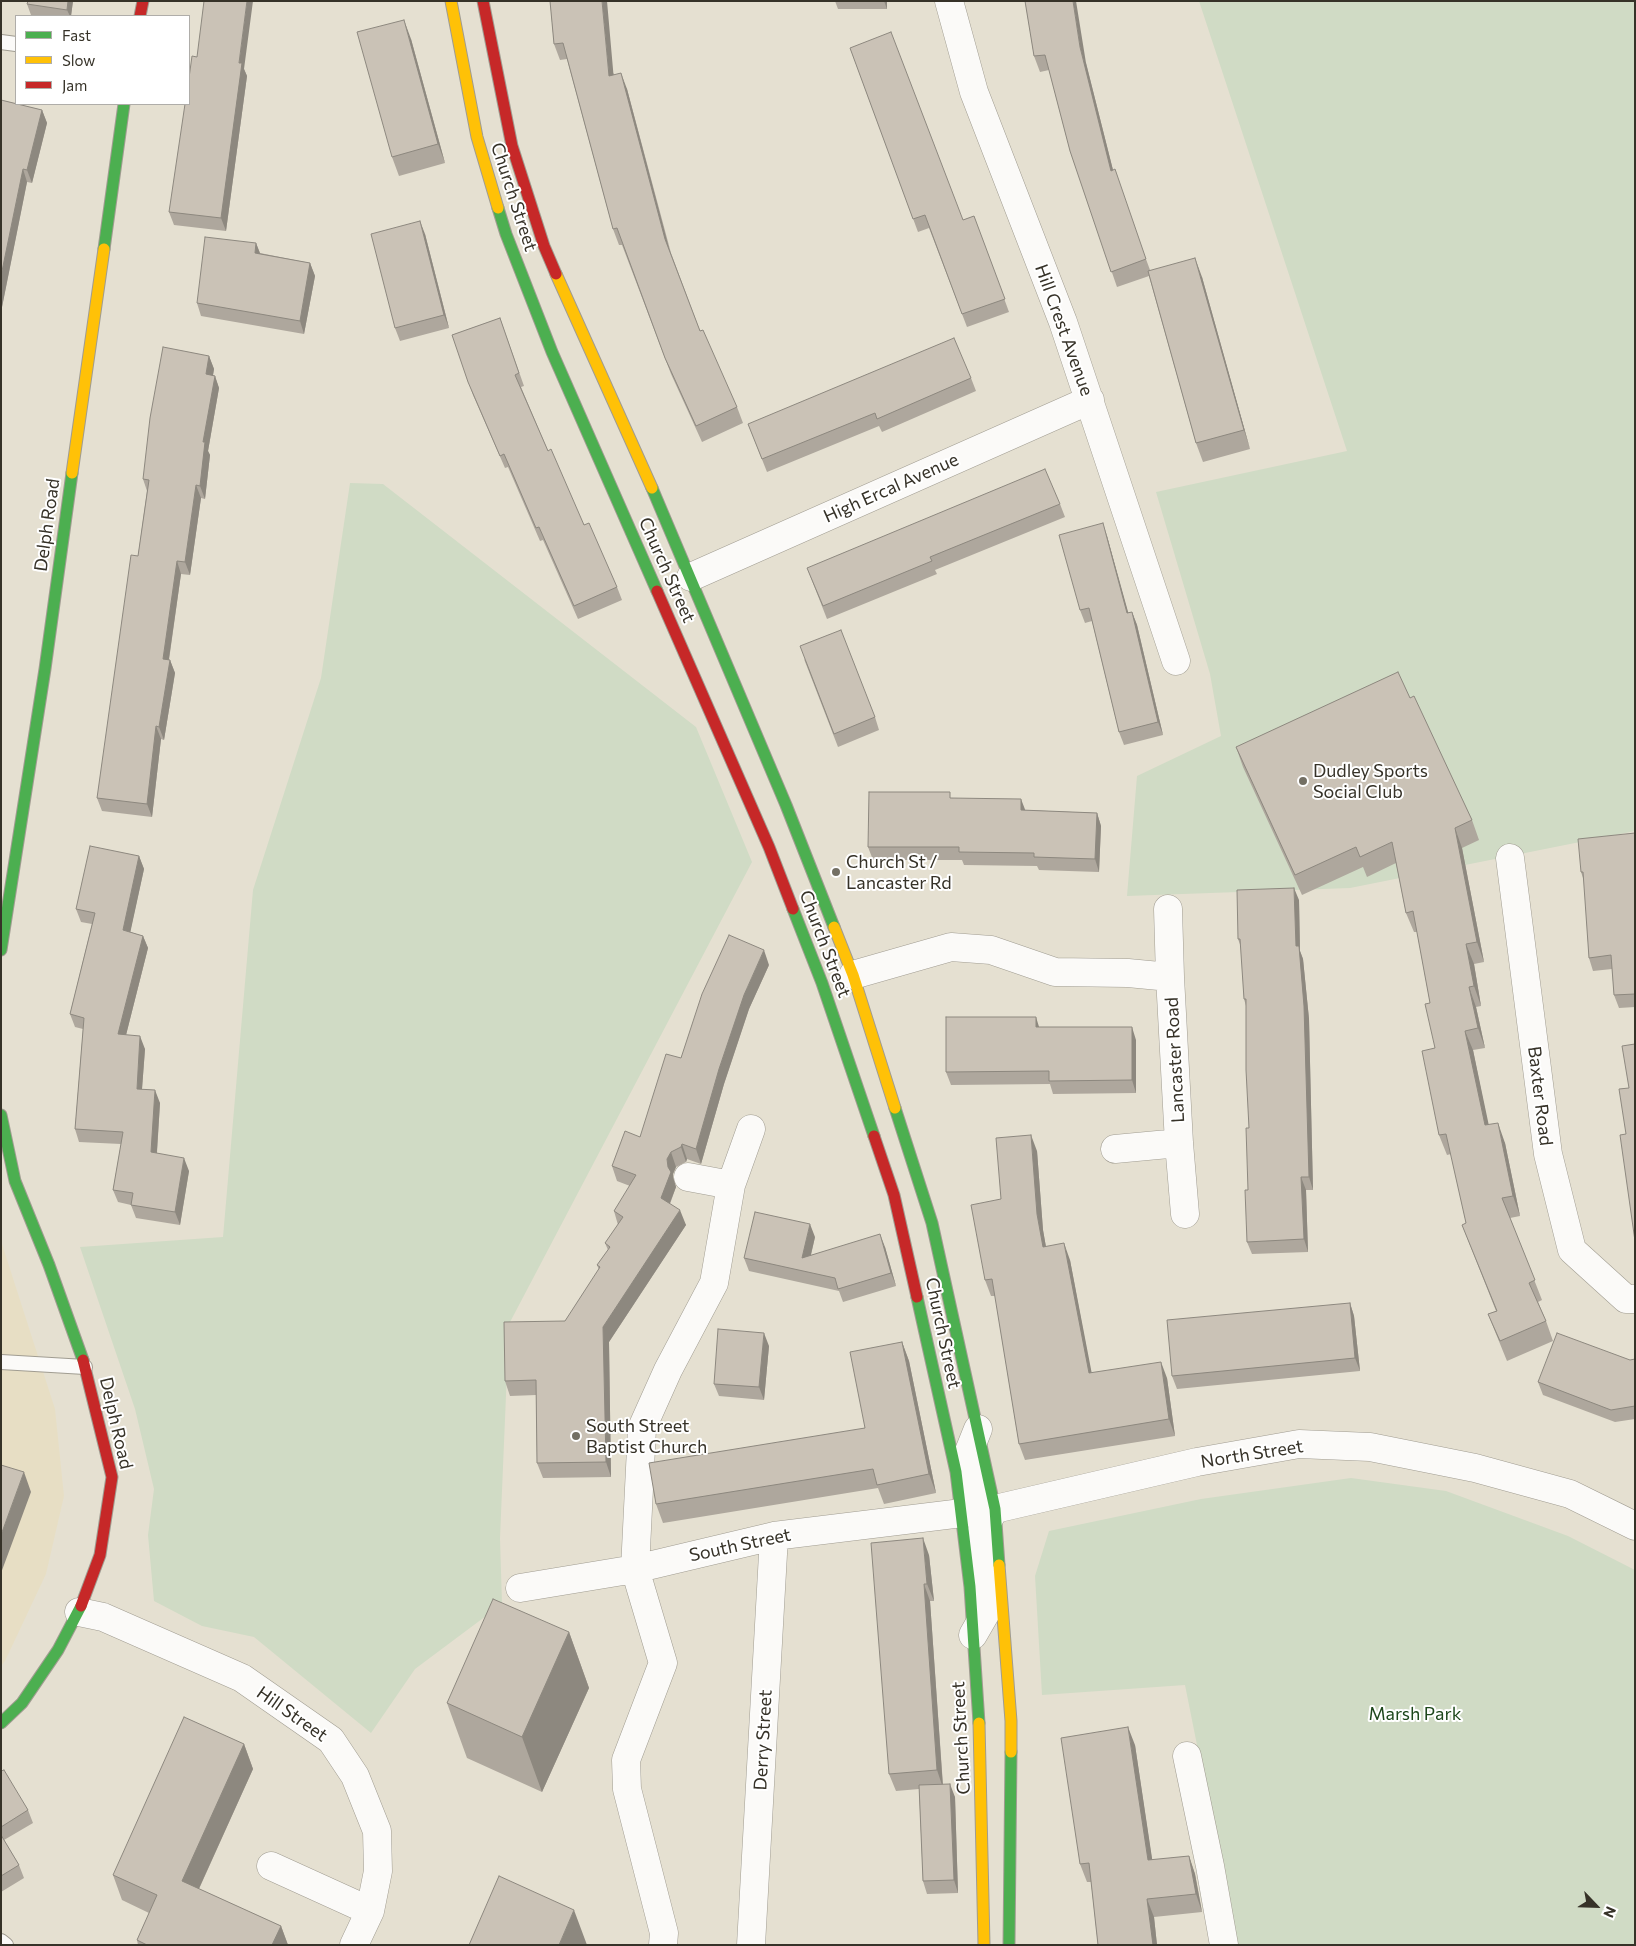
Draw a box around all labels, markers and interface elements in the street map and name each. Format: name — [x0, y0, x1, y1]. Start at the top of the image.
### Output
legend — [15, 15, 190, 105]
text: Fast — [62, 26, 91, 44]
text: Slow — [62, 51, 95, 69]
text: Jam — [62, 76, 87, 94]
street label: Church Street — [486, 140, 542, 254]
street label: Hill Crest Avenue — [1030, 261, 1098, 399]
street label: High Ercal Avenue — [820, 449, 962, 527]
street label: Delph Road — [30, 477, 64, 573]
street label: Church Street — [634, 514, 700, 626]
place label: Dudley Sports Social Club — [1313, 760, 1428, 802]
marker: Dudley Sports Social Club — [1297, 775, 1309, 787]
place label: Church St / Lancaster Rd — [846, 851, 952, 894]
marker: Church St / Lancaster Rd — [830, 866, 842, 878]
street label: Church Street — [795, 887, 855, 1001]
street label: Lancaster Road — [1161, 997, 1189, 1123]
street label: Baxter Road — [1523, 1045, 1557, 1147]
street label: Church Street — [921, 1275, 965, 1391]
street label: Delph Road — [95, 1375, 137, 1471]
place label: South Street Baptist Church — [586, 1415, 707, 1458]
marker: South Street Baptist Church — [570, 1430, 582, 1442]
street label: North Street — [1199, 1435, 1305, 1473]
street label: South Street — [687, 1524, 793, 1566]
street label: Church Street — [947, 1681, 975, 1795]
street label: Hill Street — [252, 1682, 332, 1746]
street label: Derry Street — [750, 1689, 776, 1791]
park label: Marsh Park — [1369, 1703, 1461, 1725]
north arrow — [1571, 1881, 1621, 1931]
text: N — [1600, 1904, 1620, 1921]

